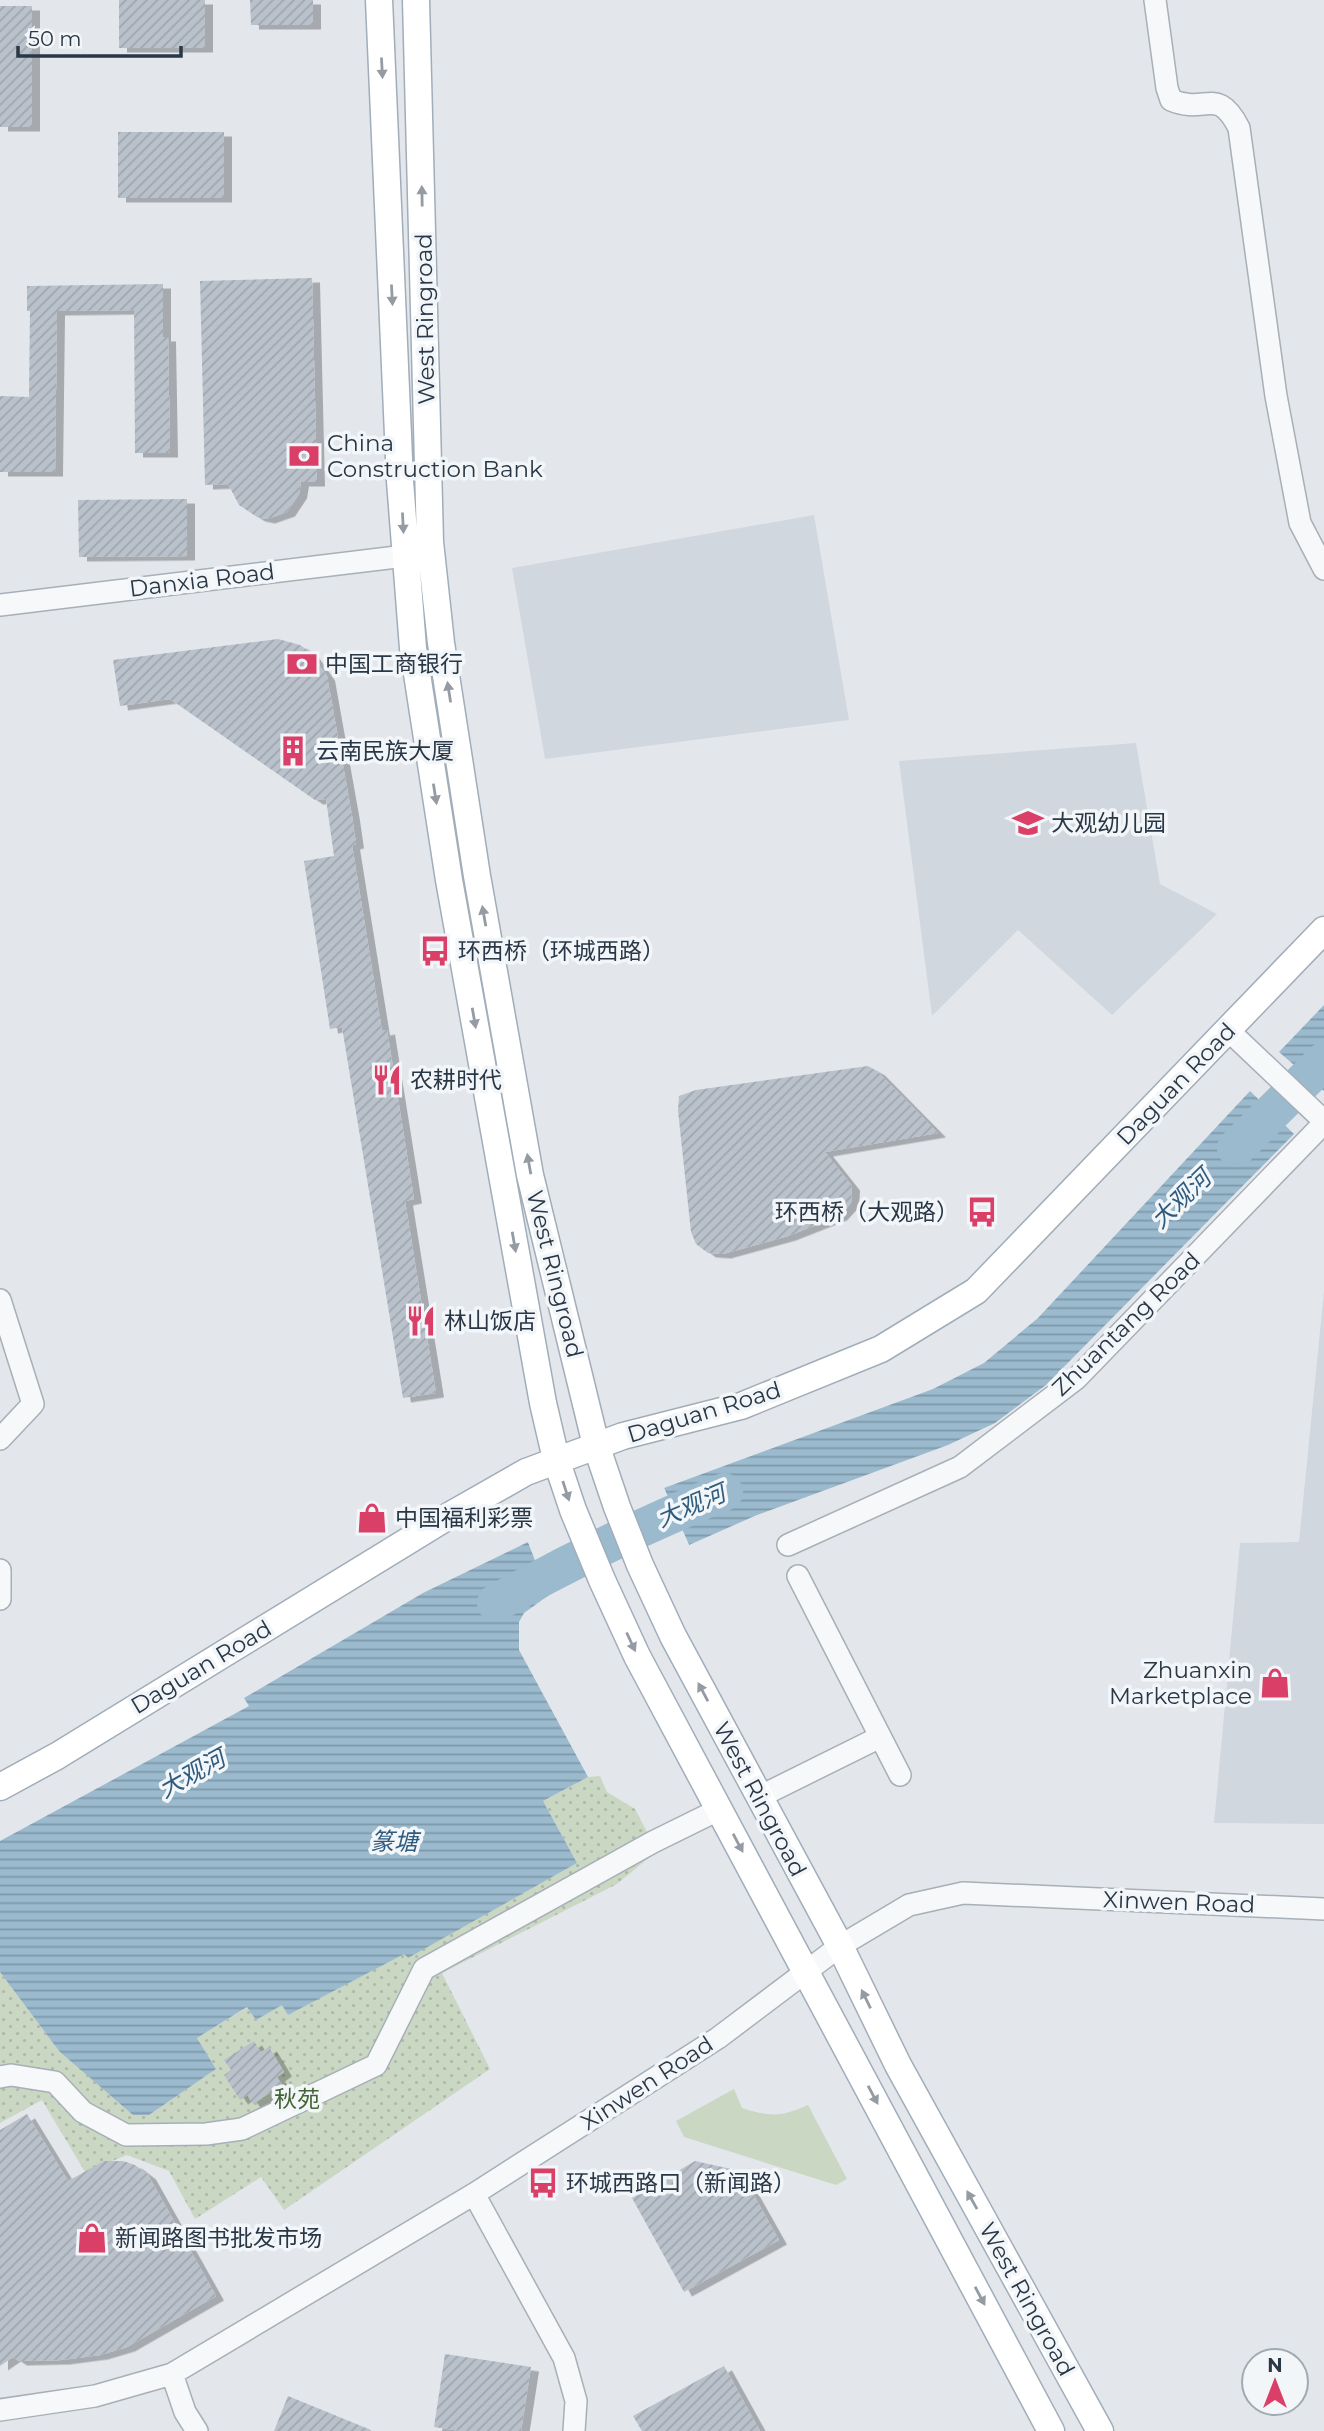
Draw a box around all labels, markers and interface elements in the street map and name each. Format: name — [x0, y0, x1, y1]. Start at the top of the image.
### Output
scale bar — [18, 14, 180, 58]
text: 50 m — [28, 26, 82, 51]
one-way arrow — [376, 57, 387, 79]
one-way arrow — [416, 185, 427, 207]
street label: West Ringroad — [410, 233, 440, 405]
one-way arrow — [387, 285, 398, 307]
place label: China Construction Bank — [327, 429, 543, 483]
bank icon: China Construction Bank — [287, 439, 321, 473]
one-way arrow — [397, 512, 408, 534]
street label: Danxia Road — [128, 557, 276, 603]
bank icon: 中国工商银行 — [285, 647, 319, 681]
place label: 中国工商银行 — [325, 650, 463, 678]
one-way arrow — [443, 680, 454, 702]
building icon: 云南民族大厦 — [276, 734, 310, 768]
place label: 云南民族大厦 — [316, 737, 454, 765]
one-way arrow — [430, 783, 441, 805]
school or university icon: 大观幼儿园 — [1011, 806, 1045, 840]
place label: 大观幼儿园 — [1051, 809, 1166, 837]
one-way arrow — [479, 905, 490, 927]
bus stop icon: 环西桥（环城西路） — [418, 934, 452, 968]
place label: 环西桥（环城西路） — [458, 937, 665, 965]
one-way arrow — [469, 1007, 480, 1029]
street label: Daguan Road — [1111, 1017, 1241, 1151]
restaurant icon: 农耕时代 — [370, 1063, 404, 1097]
place label: 农耕时代 — [410, 1066, 502, 1094]
one-way arrow — [523, 1153, 534, 1175]
water label: 大观河 — [1145, 1160, 1219, 1234]
street label: West Ringroad — [521, 1187, 589, 1361]
bus stop icon: 环西桥（大观路） — [965, 1195, 999, 1229]
place label: 环西桥（大观路） — [775, 1198, 959, 1226]
one-way arrow — [509, 1231, 520, 1253]
street label: Zhuantang Road — [1046, 1246, 1206, 1402]
restaurant icon: 林山饭店 — [404, 1304, 438, 1338]
place label: 林山饭店 — [444, 1307, 536, 1335]
street label: Daguan Road — [624, 1375, 784, 1449]
water label: 大观河 — [652, 1477, 733, 1533]
one-way arrow — [561, 1481, 572, 1502]
shop icon: 中国福利彩票 — [355, 1501, 389, 1535]
place label: 中国福利彩票 — [395, 1504, 533, 1532]
street label: Daguan Road — [126, 1614, 276, 1720]
one-way arrow — [625, 1632, 636, 1652]
place label: Zhuanxin Marketplace — [1109, 1656, 1252, 1710]
shop icon: Zhuanxin Marketplace — [1258, 1666, 1292, 1700]
one-way arrow — [697, 1682, 709, 1702]
street label: West Ringroad — [707, 1717, 813, 1881]
water label: 大观河 — [153, 1741, 234, 1804]
water label: 篆塘 — [370, 1827, 422, 1856]
one-way arrow — [732, 1833, 744, 1852]
street label: Xinwen Road — [1103, 1885, 1255, 1919]
one-way arrow — [860, 1989, 871, 2009]
street label: Xinwen Road — [576, 2030, 718, 2136]
park label: 秋苑 — [274, 2085, 320, 2113]
one-way arrow — [867, 2085, 879, 2105]
bus stop icon: 环城西路口（新闻路） — [526, 2166, 560, 2200]
place label: 环城西路口（新闻路） — [566, 2169, 796, 2197]
one-way arrow — [966, 2190, 978, 2209]
street label: West Ringroad — [973, 2217, 1081, 2381]
shop icon: 新闻路图书批发市场 — [75, 2221, 109, 2255]
place label: 新闻路图书批发市场 — [115, 2224, 322, 2252]
one-way arrow — [974, 2286, 985, 2306]
north arrow — [1240, 2347, 1310, 2417]
text: N — [1267, 2354, 1283, 2377]

